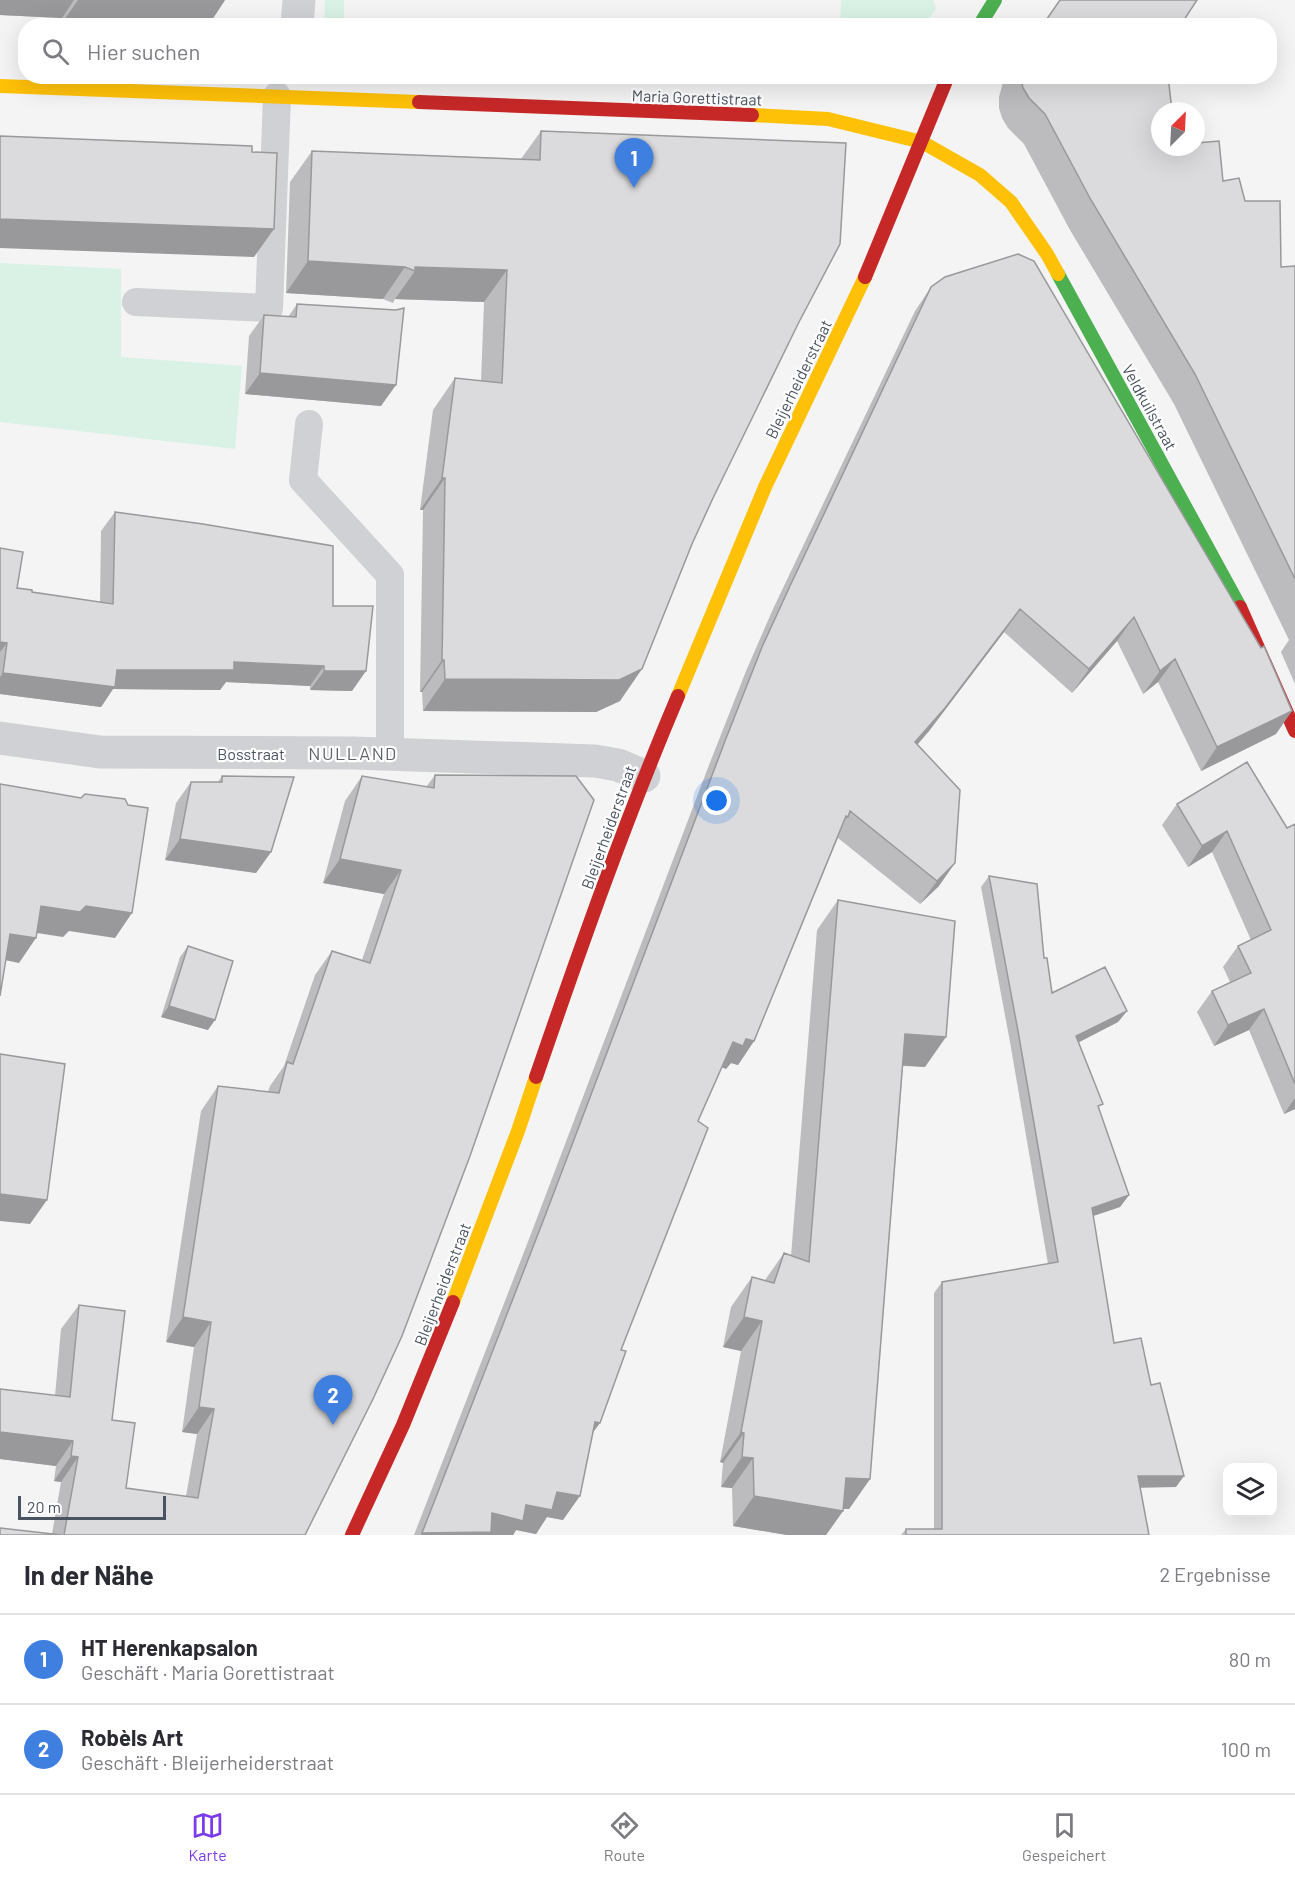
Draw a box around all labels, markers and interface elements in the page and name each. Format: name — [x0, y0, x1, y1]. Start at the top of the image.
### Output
search box — [18, 18, 1277, 84]
icon: search — [39, 35, 72, 68]
text: Hier suchen — [87, 38, 200, 64]
street label: Maria Gorettistraat — [631, 85, 763, 109]
north arrow — [1151, 102, 1205, 156]
pin: 1 — [614, 138, 654, 188]
street label: Bleijerheiderstraat — [761, 316, 835, 442]
street label: Veldkuilstraat — [1119, 361, 1181, 453]
district label: NULLAND — [308, 742, 398, 764]
street label: Bosstraat — [217, 744, 285, 763]
street label: Bleijerheiderstraat — [577, 763, 639, 891]
your location — [702, 786, 731, 815]
street label: Bleijerheiderstraat — [410, 1220, 474, 1348]
pin: 2 — [314, 1376, 352, 1425]
map controls — [1223, 1463, 1277, 1517]
button: layers — [1223, 1463, 1277, 1517]
scale bar — [18, 1493, 166, 1520]
text: 20 m — [27, 1497, 61, 1516]
text: In der Nähe — [24, 1559, 154, 1590]
text: 2 Ergebnisse — [1159, 1562, 1271, 1586]
text: HT Herenkapsalon — [81, 1634, 258, 1660]
text: 1 — [40, 1647, 47, 1671]
text: 80 m — [1229, 1647, 1271, 1671]
text: Geschäft · Maria Gorettistraat — [81, 1660, 335, 1684]
text: Robèls Art — [81, 1724, 183, 1750]
text: 2 — [38, 1737, 49, 1761]
text: 100 m — [1221, 1737, 1271, 1761]
text: Geschäft · Bleijerheiderstraat — [81, 1750, 334, 1774]
tab: Karte — [189, 1809, 227, 1864]
tab: Route — [604, 1809, 645, 1864]
tab: Gespeichert — [1022, 1809, 1106, 1864]

